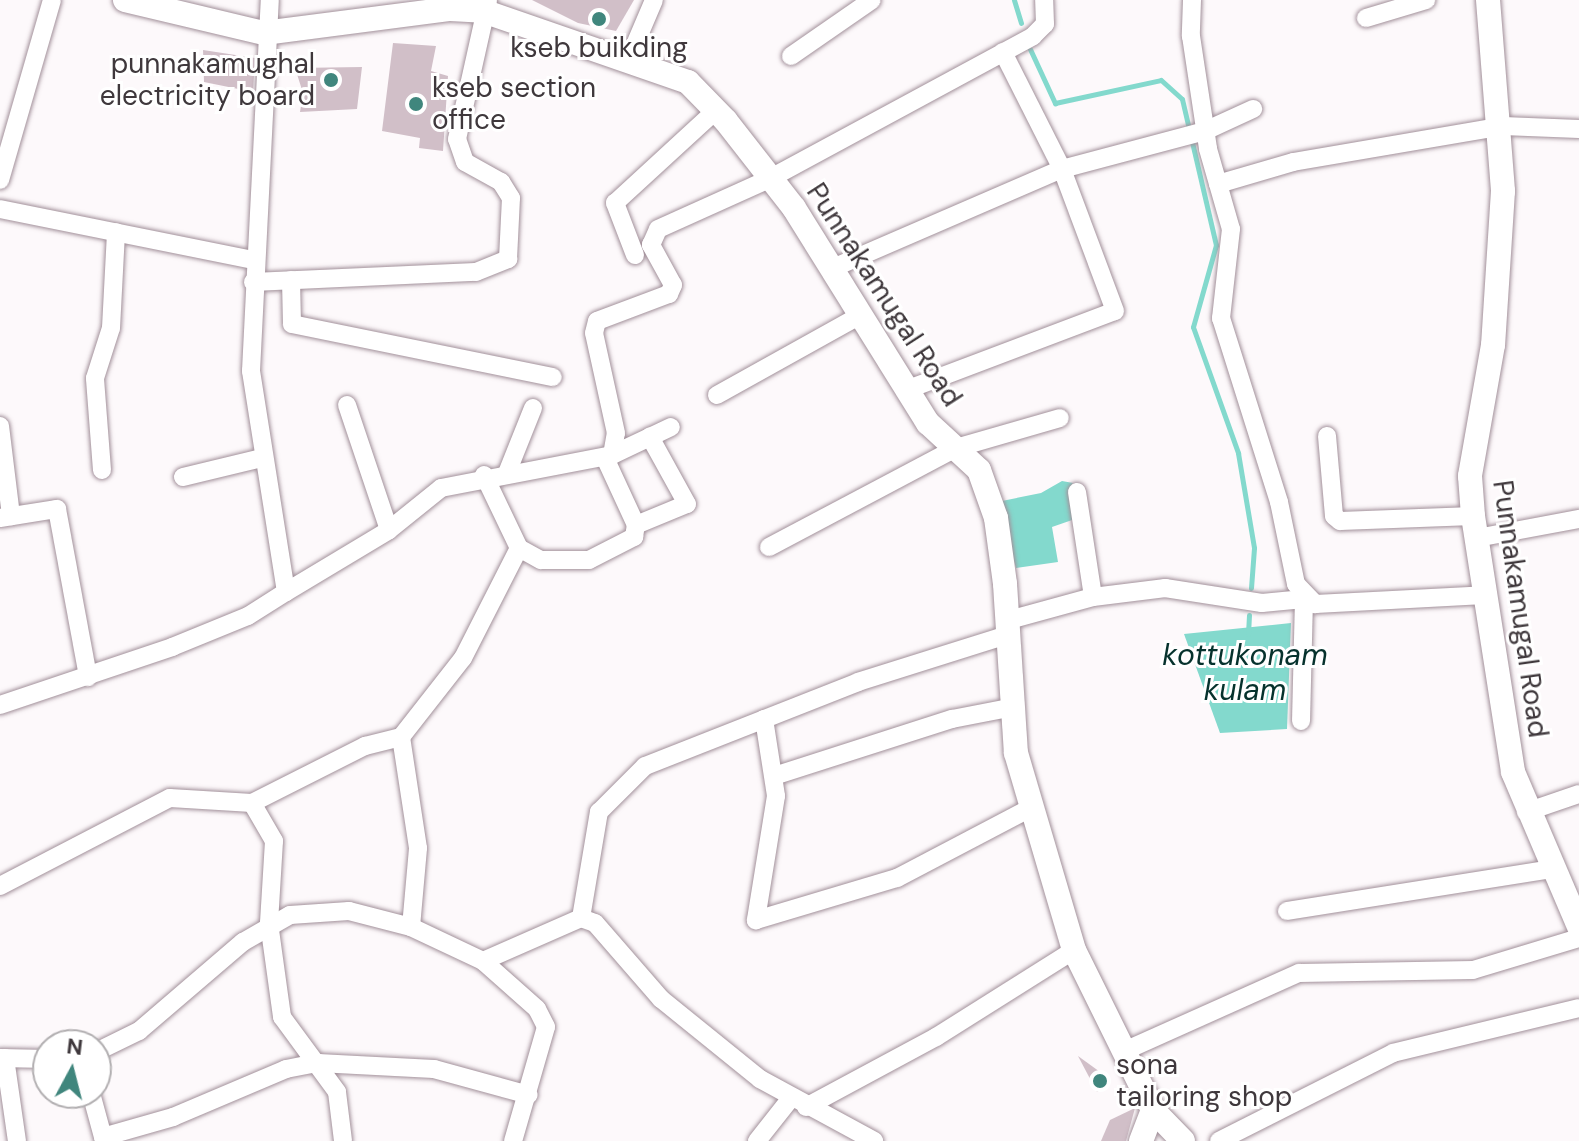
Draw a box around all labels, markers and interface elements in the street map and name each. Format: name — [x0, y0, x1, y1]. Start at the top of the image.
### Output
marker: kseb buikding — [590, 10, 608, 28]
place label: kseb buikding — [510, 31, 688, 65]
place label: punnakamughal electricity board — [100, 47, 315, 113]
marker: punnakamughal electricity board — [322, 71, 340, 89]
place label: kseb section office — [432, 71, 596, 137]
marker: kseb section office — [407, 95, 425, 113]
street label: Punnakamugal Road — [799, 177, 969, 413]
street label: Punnakamugal Road — [1485, 478, 1555, 740]
water label: kottukonam kulam — [1162, 637, 1328, 708]
north arrow — [32, 1029, 112, 1109]
text: N — [65, 1031, 84, 1062]
place label: sona tailoring shop — [1116, 1048, 1292, 1114]
marker: sona tailoring shop — [1091, 1072, 1109, 1090]

